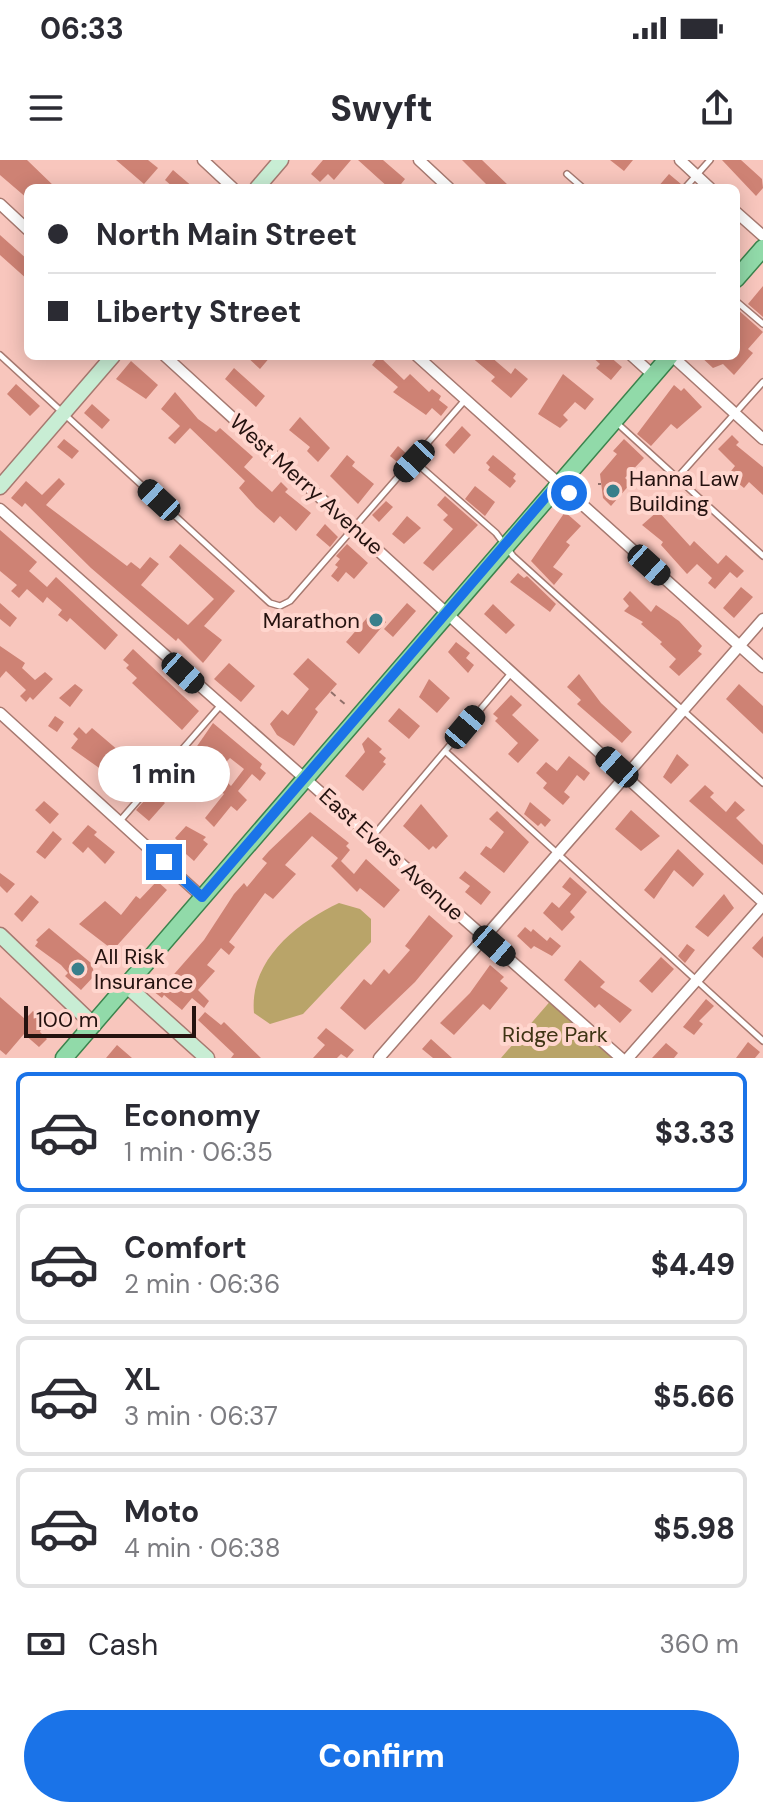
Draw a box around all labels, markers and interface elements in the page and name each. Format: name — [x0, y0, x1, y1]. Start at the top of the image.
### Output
text: 06:33 — [40, 9, 124, 48]
text: Swyft — [330, 85, 433, 132]
icon: menu — [24, 86, 68, 130]
icon: share — [695, 86, 739, 130]
text: North Main Street — [96, 215, 357, 254]
text: Liberty Street — [96, 292, 301, 331]
street label: West Merry Avenue — [223, 407, 390, 561]
car — [389, 435, 439, 487]
place label: Hanna Law Building — [629, 464, 739, 518]
car — [133, 475, 185, 525]
route start — [551, 475, 587, 511]
marker: Hanna Law Building — [604, 482, 622, 500]
car — [623, 540, 675, 590]
place label: Marathon — [263, 606, 360, 635]
marker: Marathon — [367, 611, 385, 629]
car — [157, 648, 209, 698]
car — [440, 701, 490, 753]
car — [591, 742, 643, 792]
callout: 1 min — [98, 746, 230, 802]
text: 1 min — [132, 757, 196, 791]
street label: East Evers Avenue — [313, 782, 470, 927]
route end — [146, 844, 182, 880]
car — [468, 921, 520, 971]
place label: All Risk Insurance — [94, 942, 193, 996]
marker: All Risk Insurance — [69, 960, 87, 978]
scale bar — [24, 1002, 196, 1038]
text: 100 m — [36, 1005, 98, 1034]
park label: Ridge Park — [502, 1020, 608, 1049]
icon: car — [28, 1096, 100, 1168]
text: Economy — [124, 1096, 261, 1135]
text: $3.33 — [655, 1113, 735, 1152]
text: 1 min · 06:35 — [124, 1135, 273, 1169]
icon: car — [28, 1228, 100, 1300]
text: Comfort — [124, 1228, 247, 1267]
text: $4.49 — [651, 1245, 735, 1284]
text: 2 min · 06:36 — [124, 1267, 280, 1301]
icon: car — [28, 1360, 100, 1432]
text: XL — [124, 1360, 161, 1399]
text: $5.66 — [653, 1377, 735, 1416]
text: 3 min · 06:37 — [124, 1399, 278, 1433]
icon: car — [28, 1492, 100, 1564]
text: Moto — [124, 1492, 199, 1531]
text: $5.98 — [653, 1509, 735, 1548]
text: 4 min · 06:38 — [124, 1531, 281, 1565]
icon: cash — [24, 1622, 68, 1666]
text: Cash — [88, 1625, 158, 1664]
text: 360 m — [659, 1627, 739, 1661]
button: Confirm — [24, 1710, 739, 1802]

